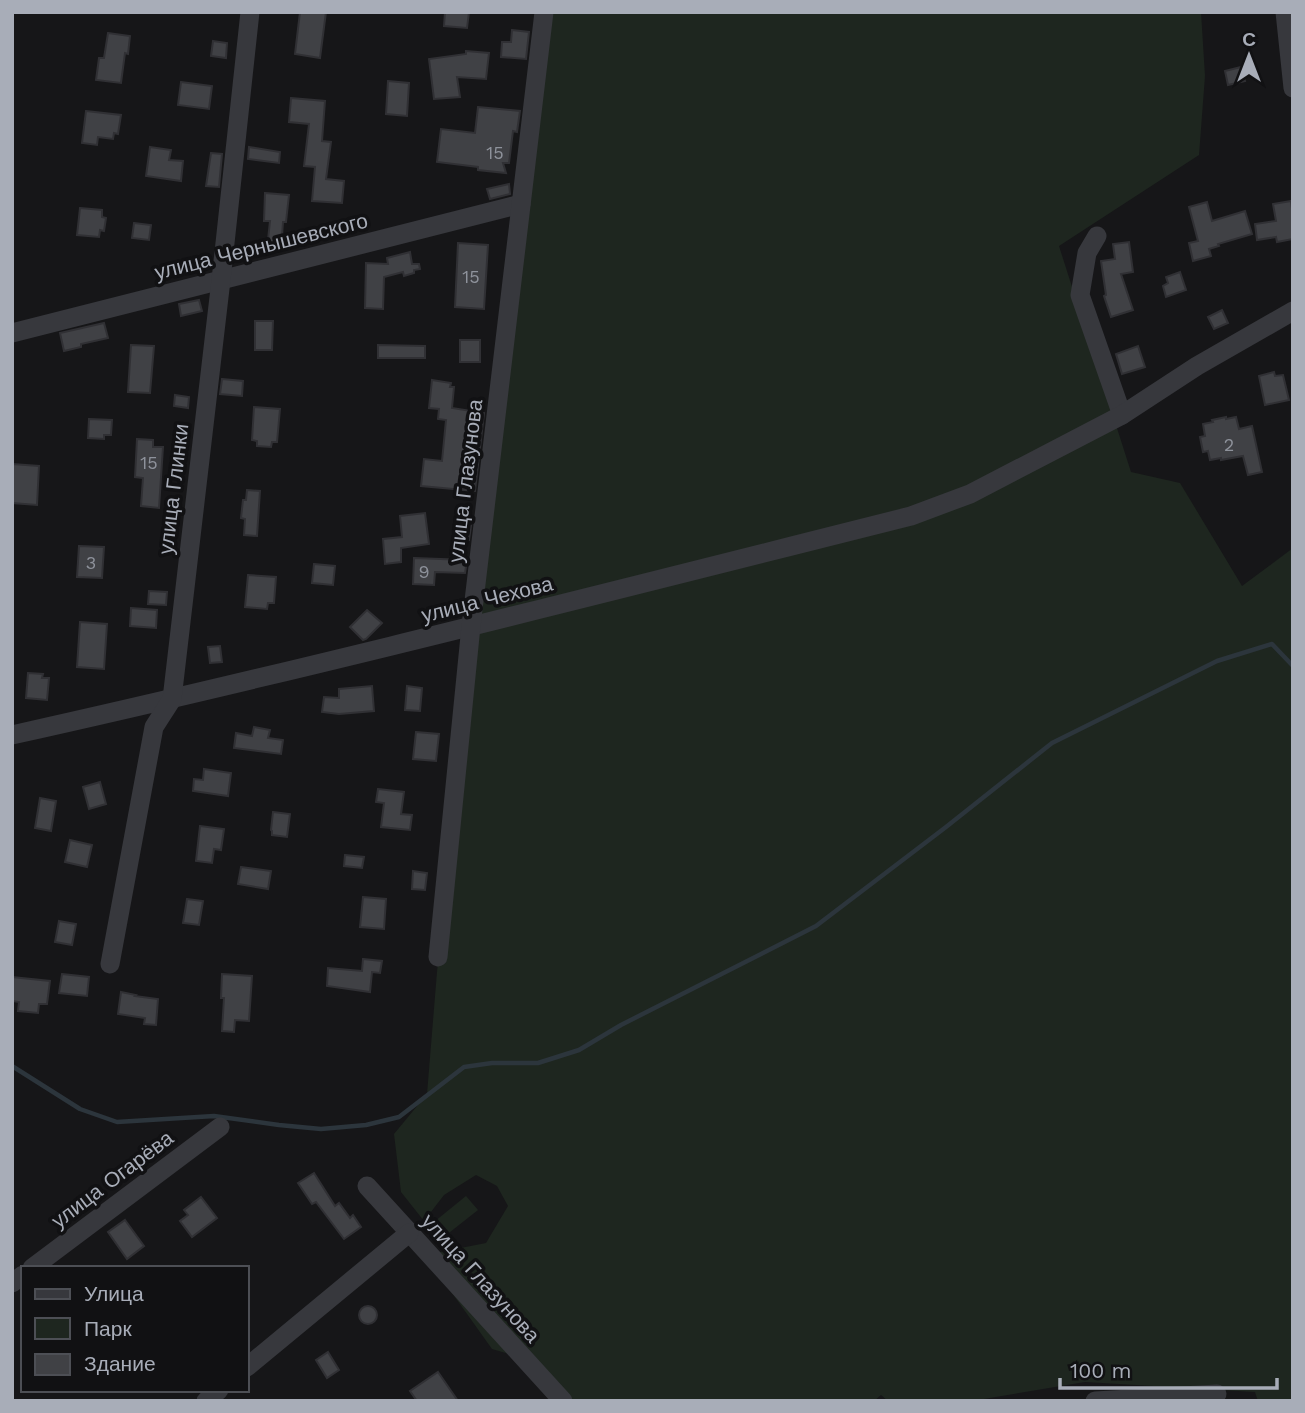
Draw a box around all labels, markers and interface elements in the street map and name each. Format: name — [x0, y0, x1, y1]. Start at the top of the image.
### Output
north arrow — [1214, 21, 1284, 91]
text: С — [1242, 28, 1256, 51]
house number: 15 — [486, 142, 504, 163]
street label: улица Чернышевского — [152, 207, 370, 285]
house number: 15 — [462, 266, 480, 287]
street label: улица Глазунова — [443, 398, 487, 564]
street label: улица Глинки — [153, 422, 193, 556]
house number: 2 — [1224, 434, 1234, 455]
house number: 15 — [140, 452, 158, 473]
house number: 3 — [86, 552, 96, 573]
house number: 9 — [418, 561, 430, 582]
street label: улица Чехова — [419, 571, 556, 627]
street label: улица Огарёва — [46, 1125, 178, 1233]
street label: улица Глазунова — [417, 1208, 546, 1348]
legend — [21, 1266, 248, 1392]
text: Улица — [84, 1281, 144, 1306]
text: Парк — [84, 1316, 132, 1341]
scale bar — [1060, 1346, 1277, 1390]
text: Здание — [84, 1351, 156, 1376]
text: 100 m — [1070, 1358, 1132, 1383]

